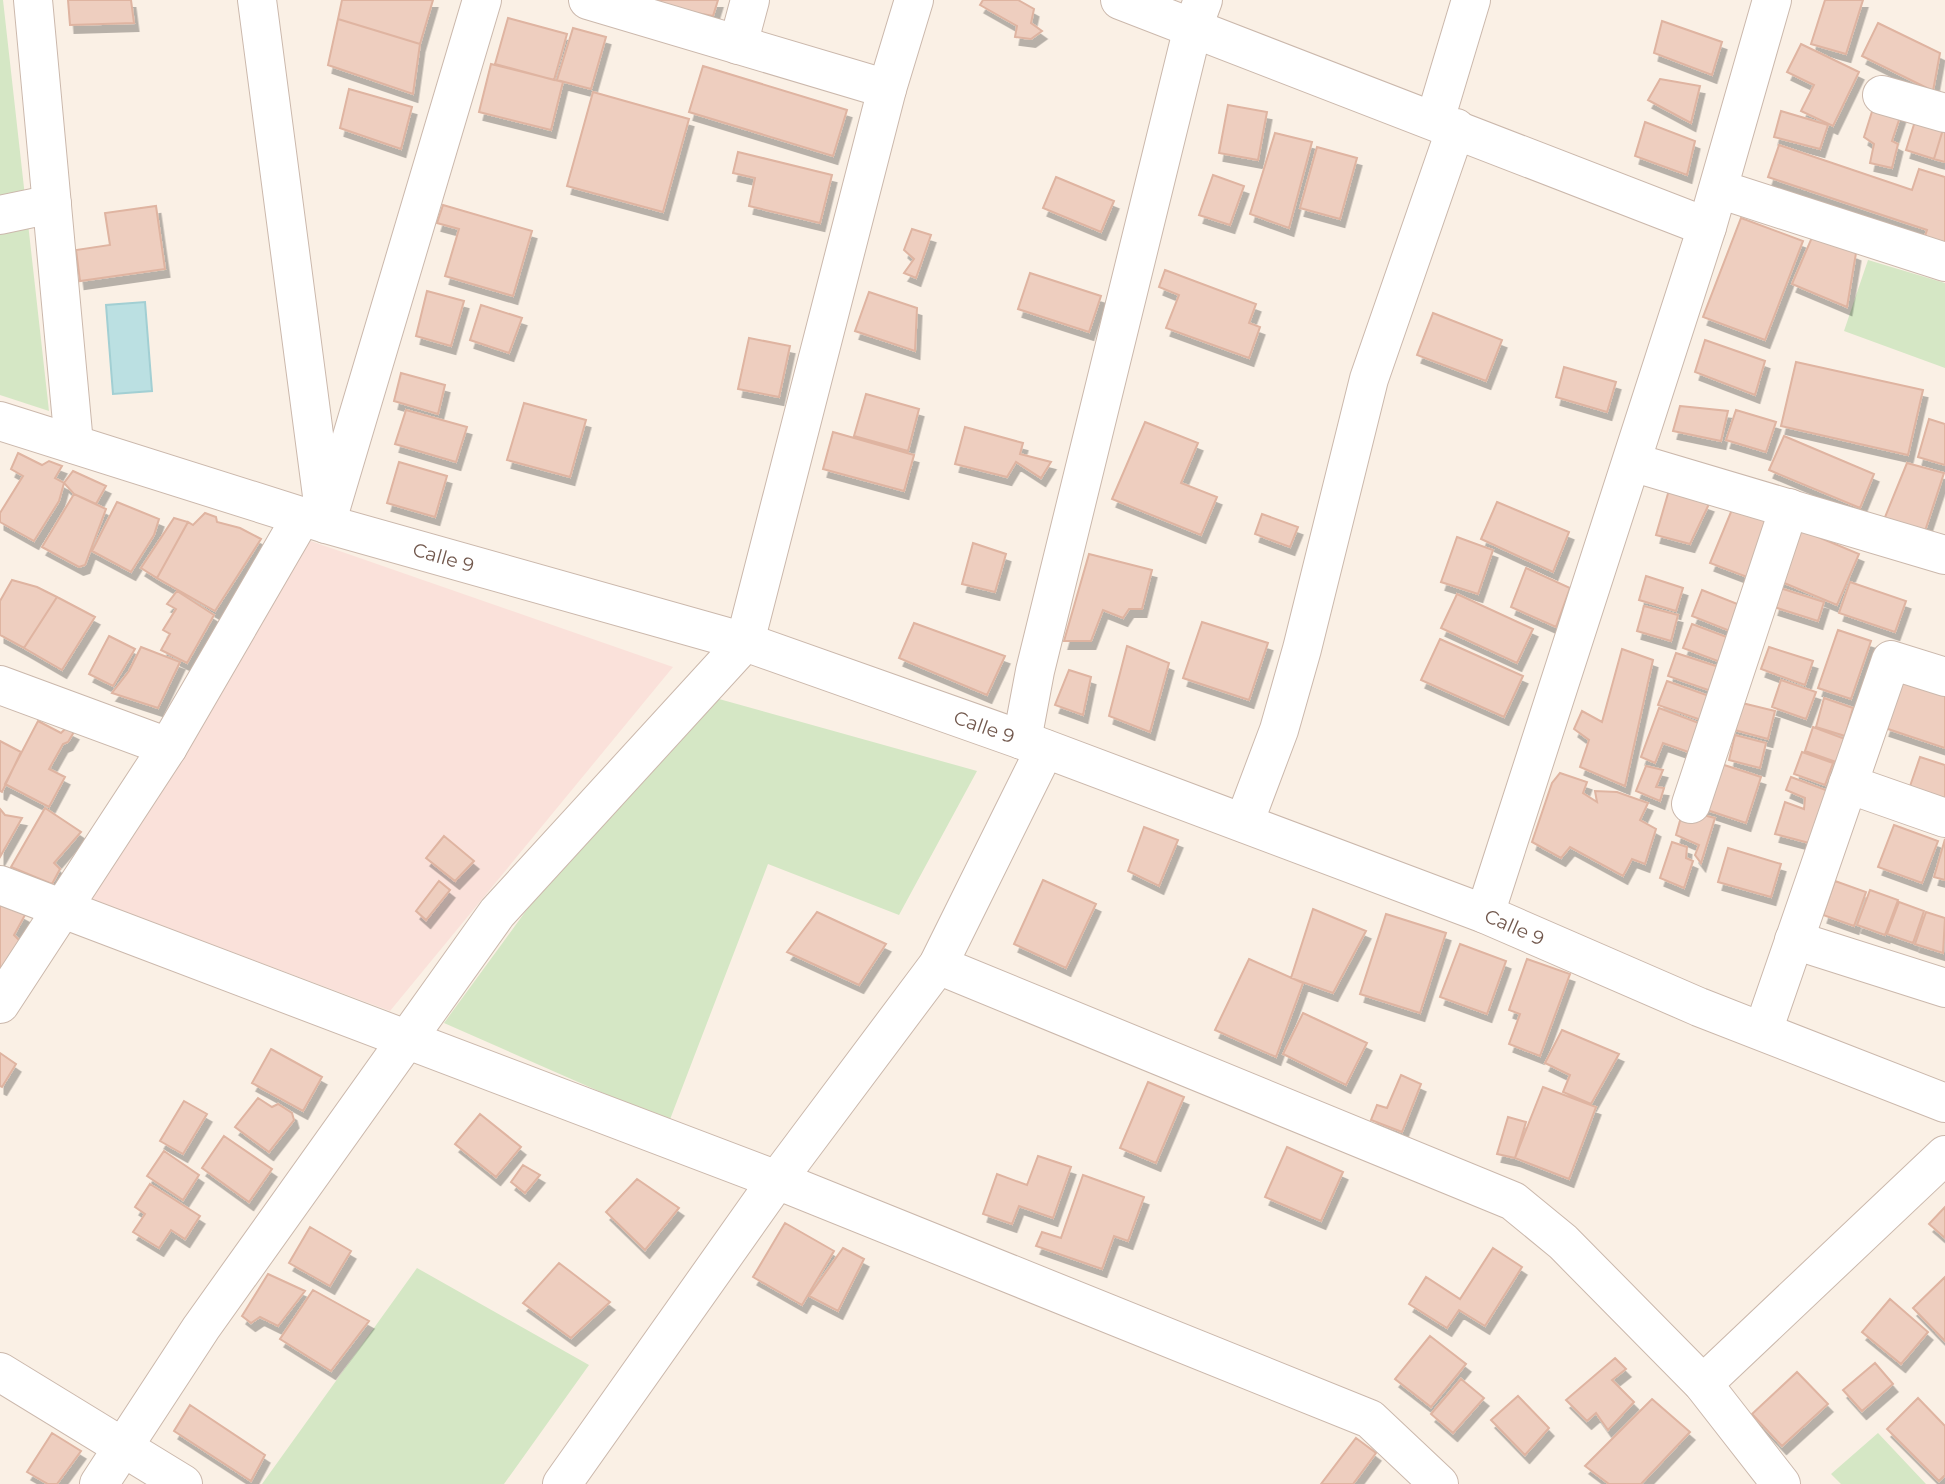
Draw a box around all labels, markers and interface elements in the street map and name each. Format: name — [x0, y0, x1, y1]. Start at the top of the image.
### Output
street label: Calle 9 — [410, 538, 477, 577]
street label: Calle 9 — [951, 706, 1018, 748]
street label: Calle 9 — [1481, 904, 1548, 950]

